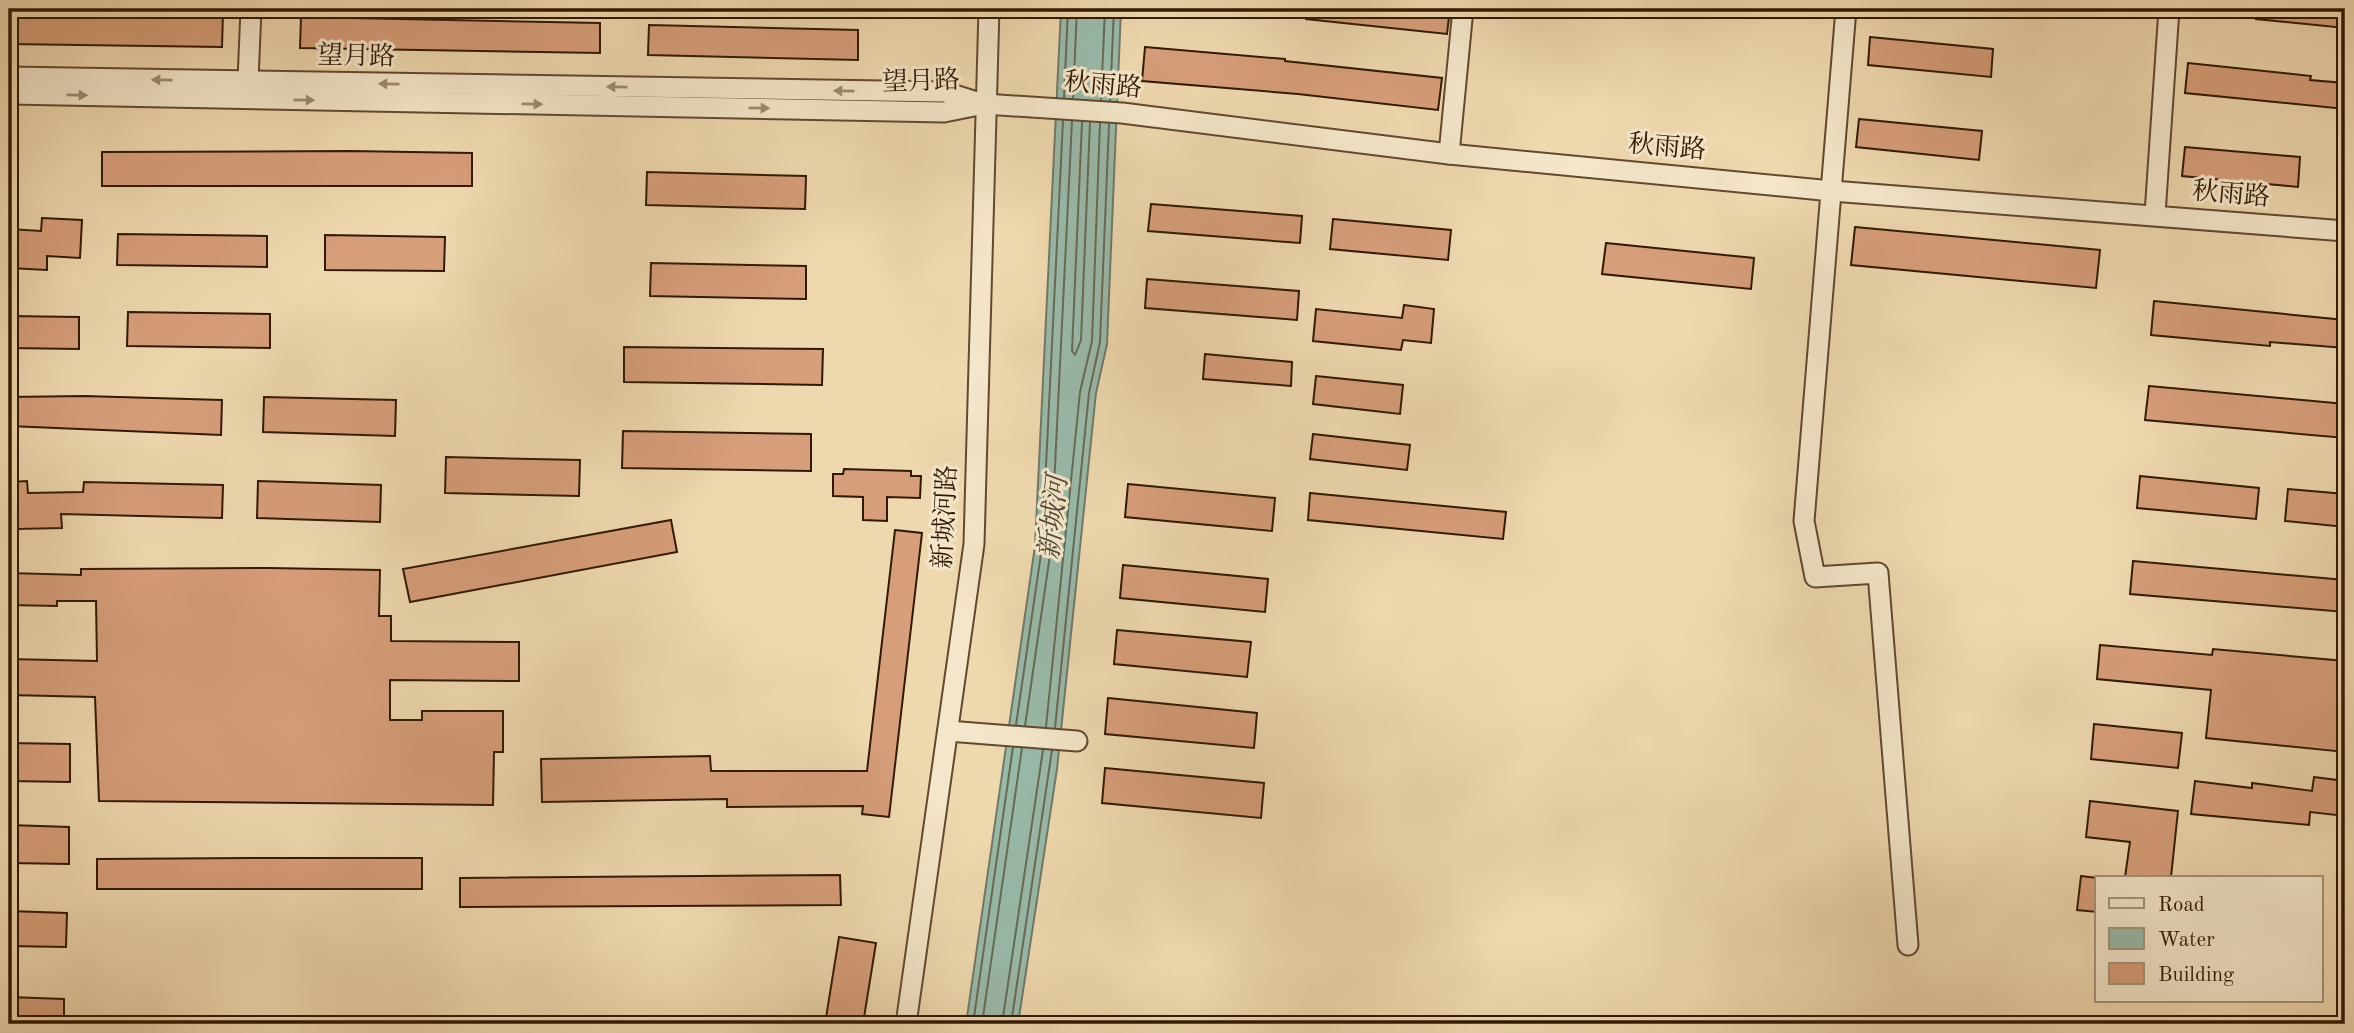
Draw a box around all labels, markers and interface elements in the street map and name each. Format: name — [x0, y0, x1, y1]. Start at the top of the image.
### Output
street label: 望月路 — [317, 40, 395, 71]
street label: 望月路 — [881, 65, 960, 96]
street label: 秋雨路 — [1063, 68, 1143, 102]
one-way arrow — [151, 74, 173, 85]
one-way arrow — [378, 78, 400, 89]
one-way arrow — [606, 81, 628, 93]
one-way arrow — [833, 85, 855, 96]
one-way arrow — [66, 89, 88, 101]
one-way arrow — [294, 94, 316, 106]
one-way arrow — [521, 98, 543, 110]
one-way arrow — [749, 103, 771, 114]
street label: 秋雨路 — [1627, 130, 1707, 164]
street label: 秋雨路 — [2191, 177, 2271, 211]
street label: 新城河路 — [928, 464, 962, 570]
water label: 新城河 — [1034, 469, 1074, 561]
legend — [2095, 876, 2322, 1002]
text: Road — [2158, 895, 2205, 916]
text: Water — [2158, 930, 2215, 951]
text: Building — [2158, 965, 2235, 986]

